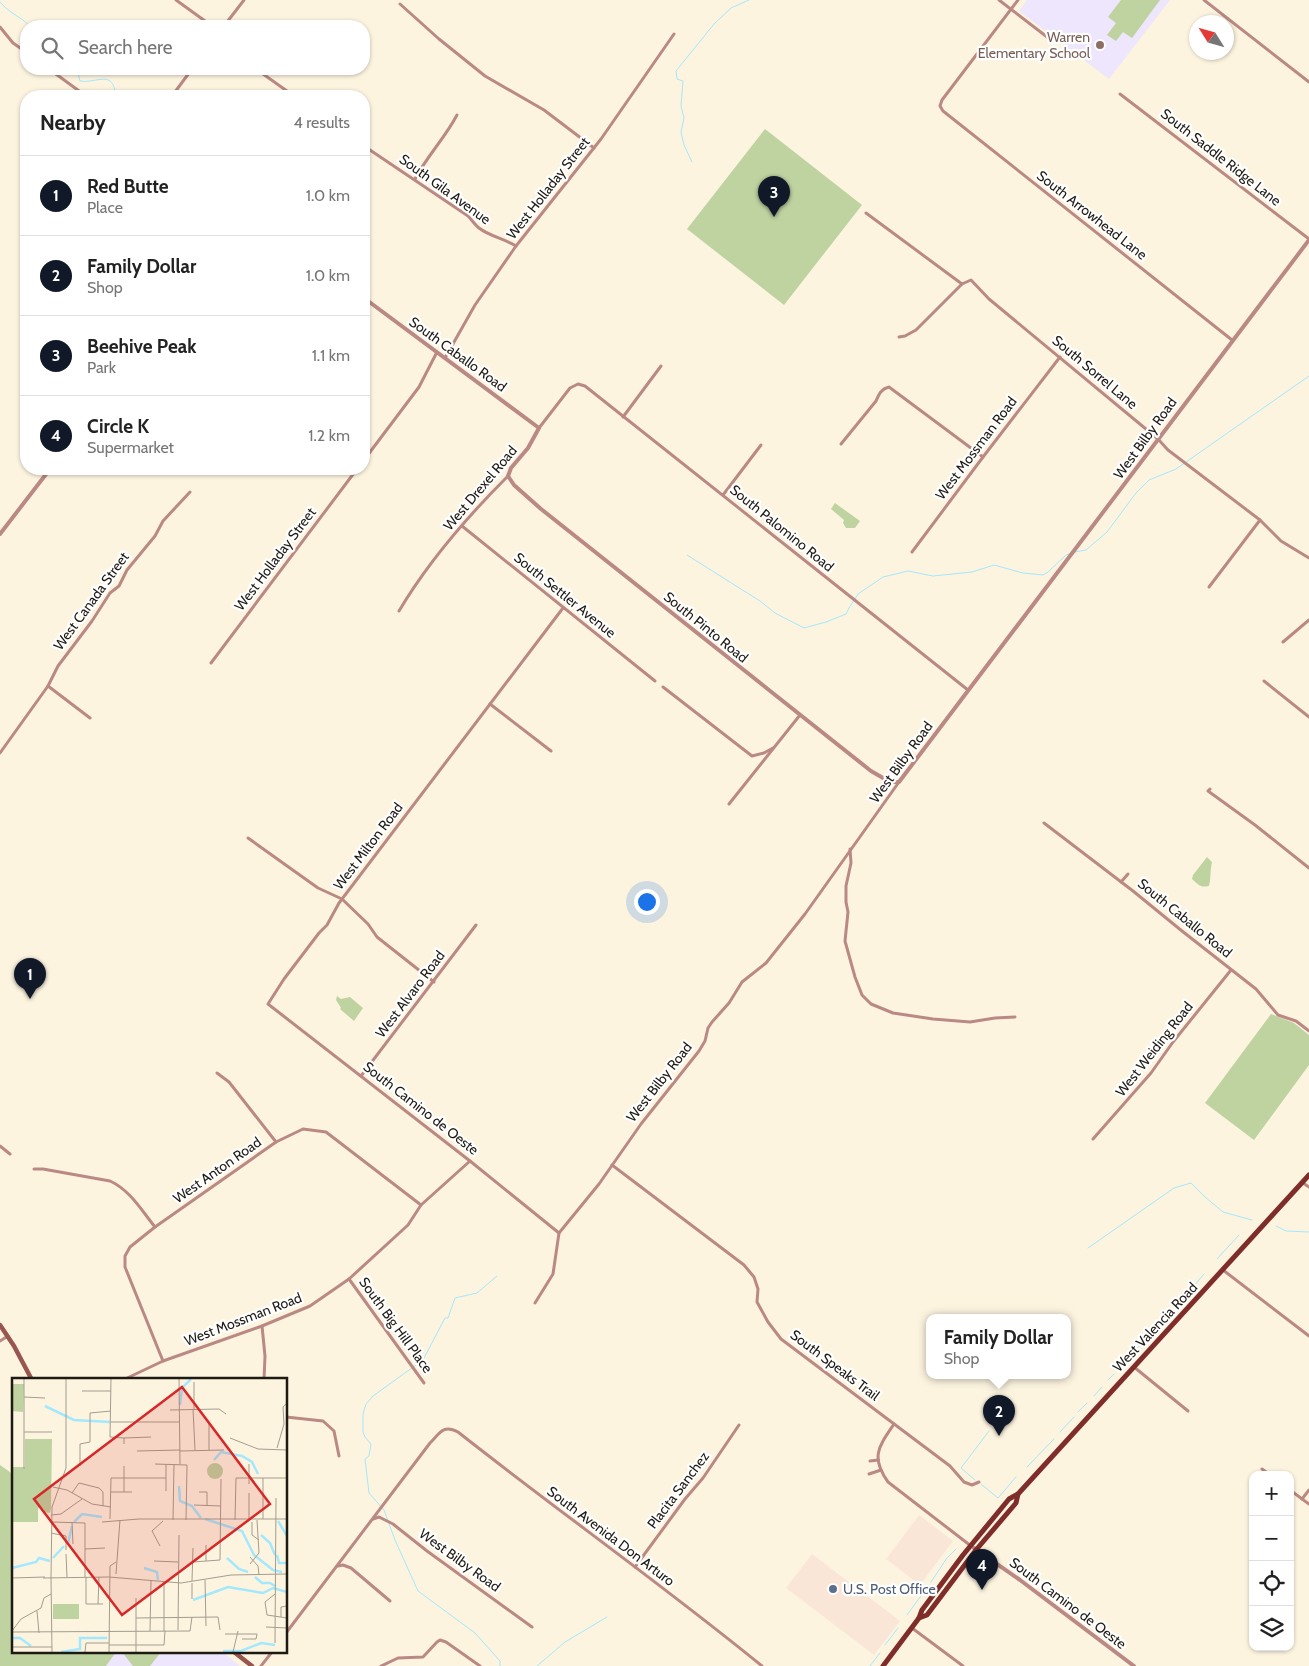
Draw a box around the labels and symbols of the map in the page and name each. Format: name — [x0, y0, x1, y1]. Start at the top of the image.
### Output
north arrow — [1189, 15, 1234, 60]
place label: Warren Elementary School — [978, 28, 1091, 62]
marker: Warren Elementary School — [1094, 39, 1106, 51]
street label: South Saddle Ridge Lane — [1157, 104, 1285, 210]
street label: West Holladay Street — [503, 133, 594, 243]
street label: South Gila Avenue — [396, 150, 494, 228]
street label: South Arrowhead Lane — [1033, 166, 1151, 264]
pin: 3 — [758, 176, 790, 217]
street label: South Caballo Road — [406, 313, 510, 395]
street label: South Sorrel Lane — [1049, 331, 1141, 413]
street label: West Mossman Road — [931, 393, 1021, 503]
street label: West Bilby Road — [1109, 394, 1181, 482]
street label: West Drexel Road — [439, 442, 521, 534]
street label: South Palomino Road — [726, 481, 838, 575]
street label: West Holladay Street — [230, 504, 320, 614]
street label: West Canada Street — [49, 548, 133, 654]
street label: South Settler Avenue — [510, 548, 620, 642]
street label: South Pinto Road — [660, 588, 752, 666]
street label: West Bilby Road — [865, 718, 937, 806]
street label: West Milton Road — [329, 799, 407, 893]
street label: South Caballo Road — [1134, 874, 1236, 962]
your location — [634, 889, 660, 915]
street label: West Alvaro Road — [371, 947, 449, 1041]
pin: 1 — [14, 958, 46, 999]
street label: West Weiding Road — [1111, 998, 1197, 1100]
street label: West Bilby Road — [622, 1039, 696, 1125]
street label: South Camino de Oeste — [360, 1057, 482, 1159]
street label: West Anton Road — [169, 1133, 265, 1207]
street label: South Big Hill Place — [355, 1274, 437, 1376]
street label: West Valencia Road — [1109, 1278, 1201, 1376]
street label: West Mossman Road — [182, 1288, 304, 1350]
street label: South Speaks Trail — [787, 1326, 884, 1405]
inset map — [12, 1378, 288, 1654]
pin: 2 — [983, 1395, 1015, 1436]
street label: Placita Sanchez — [643, 1447, 713, 1532]
street label: South Avenida Don Arturo — [544, 1482, 679, 1590]
street label: West Bilby Road — [416, 1524, 504, 1596]
pin: 4 — [966, 1549, 998, 1590]
street label: South Camino de Oeste — [1006, 1553, 1130, 1653]
place label: U.S. Post Office — [843, 1580, 936, 1598]
marker: U.S. Post Office — [827, 1583, 839, 1595]

